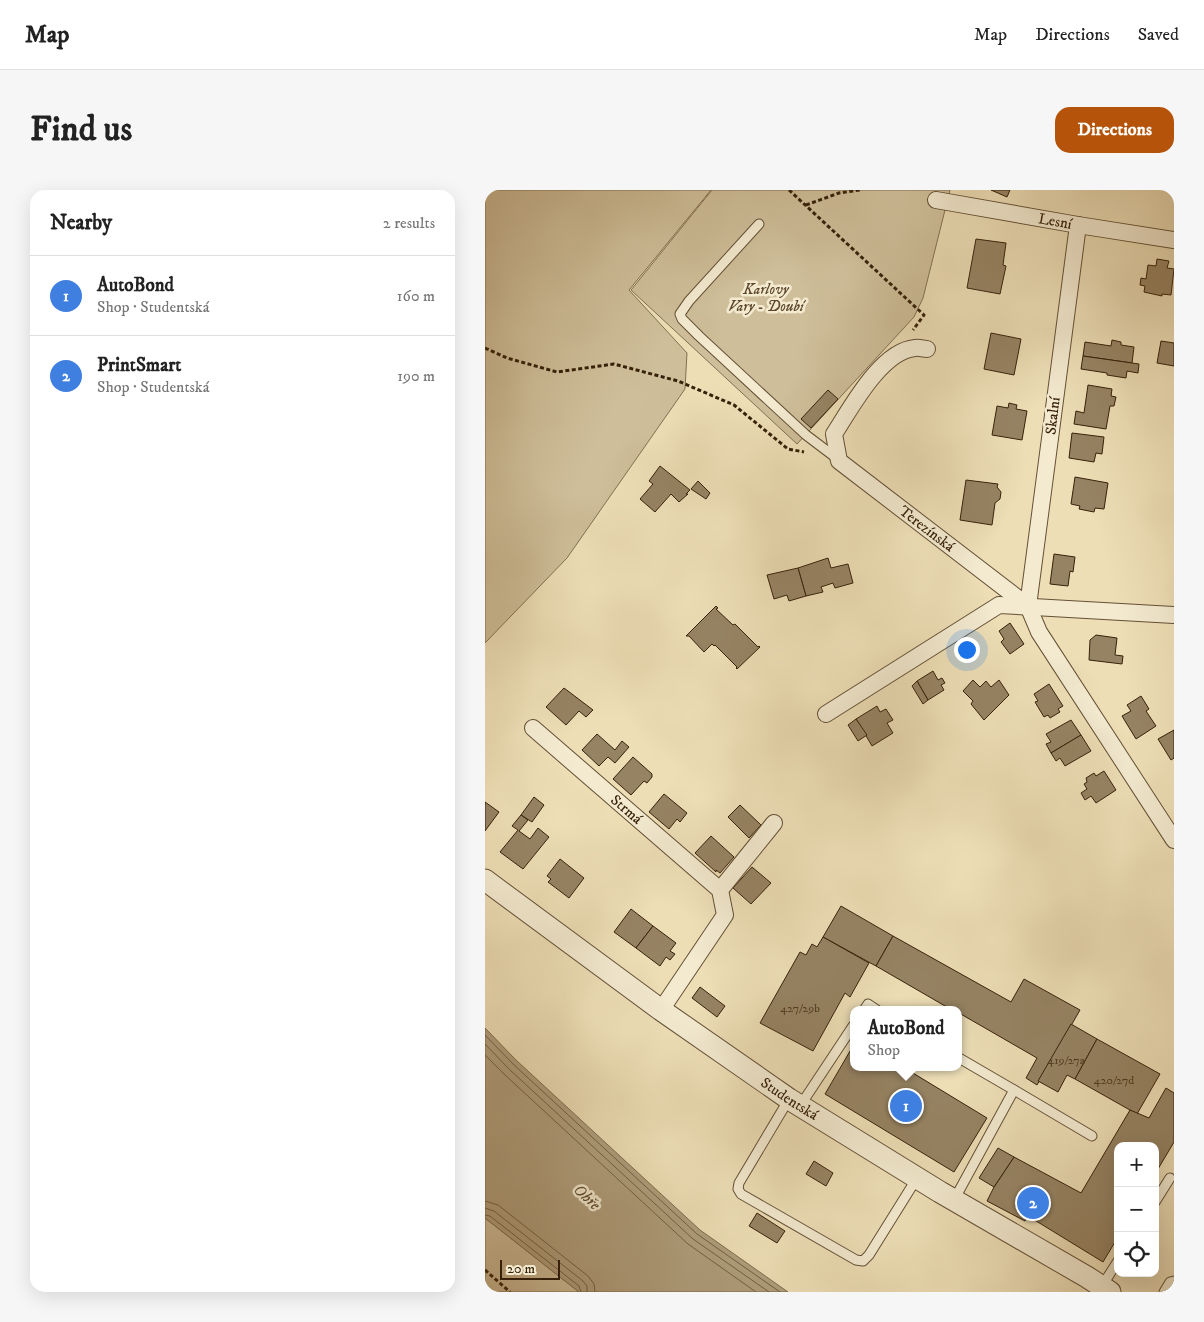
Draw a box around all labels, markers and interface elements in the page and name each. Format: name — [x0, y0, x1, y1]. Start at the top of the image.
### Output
text: Map — [25, 20, 69, 50]
text: Map — [974, 24, 1007, 46]
text: Directions — [1035, 24, 1110, 46]
text: Saved — [1138, 24, 1179, 46]
button: Directions — [1055, 107, 1174, 153]
text: Find us — [30, 108, 132, 152]
street label: Lesní — [1037, 209, 1075, 233]
text: Nearby — [50, 210, 112, 236]
text: 2 results — [383, 213, 435, 233]
text: AutoBond — [97, 274, 174, 297]
park label: Karlovy Vary - Doubí — [728, 280, 807, 316]
text: 1 — [63, 286, 69, 306]
text: 160 m — [397, 286, 435, 306]
text: Shop · Studentská — [97, 297, 210, 317]
text: PrintSmart — [97, 354, 181, 377]
text: 2 — [62, 366, 70, 386]
text: 190 m — [397, 366, 435, 386]
text: Shop · Studentská — [97, 377, 210, 397]
street label: Skalní — [1041, 395, 1065, 436]
street label: Terezínská — [895, 501, 959, 556]
your location — [954, 637, 980, 663]
street label: Strmá — [607, 790, 647, 829]
house number: 427/29b — [780, 1001, 820, 1016]
popup — [850, 1006, 962, 1071]
text: AutoBond — [867, 1017, 945, 1040]
text: Shop — [867, 1040, 900, 1060]
house number: 419/27a — [1047, 1053, 1086, 1068]
street label: Studentská — [757, 1073, 822, 1125]
house number: 420/27d — [1094, 1073, 1134, 1088]
pin: 1 — [890, 1087, 922, 1125]
map controls — [1114, 1142, 1159, 1277]
button: + — [1114, 1142, 1159, 1187]
water label: Ohře — [569, 1180, 605, 1215]
pin: 2 — [1017, 1184, 1049, 1222]
button: − — [1114, 1187, 1159, 1232]
button: locate — [1114, 1232, 1159, 1277]
scale bar — [500, 1257, 560, 1280]
text: 20 m — [507, 1260, 535, 1278]

